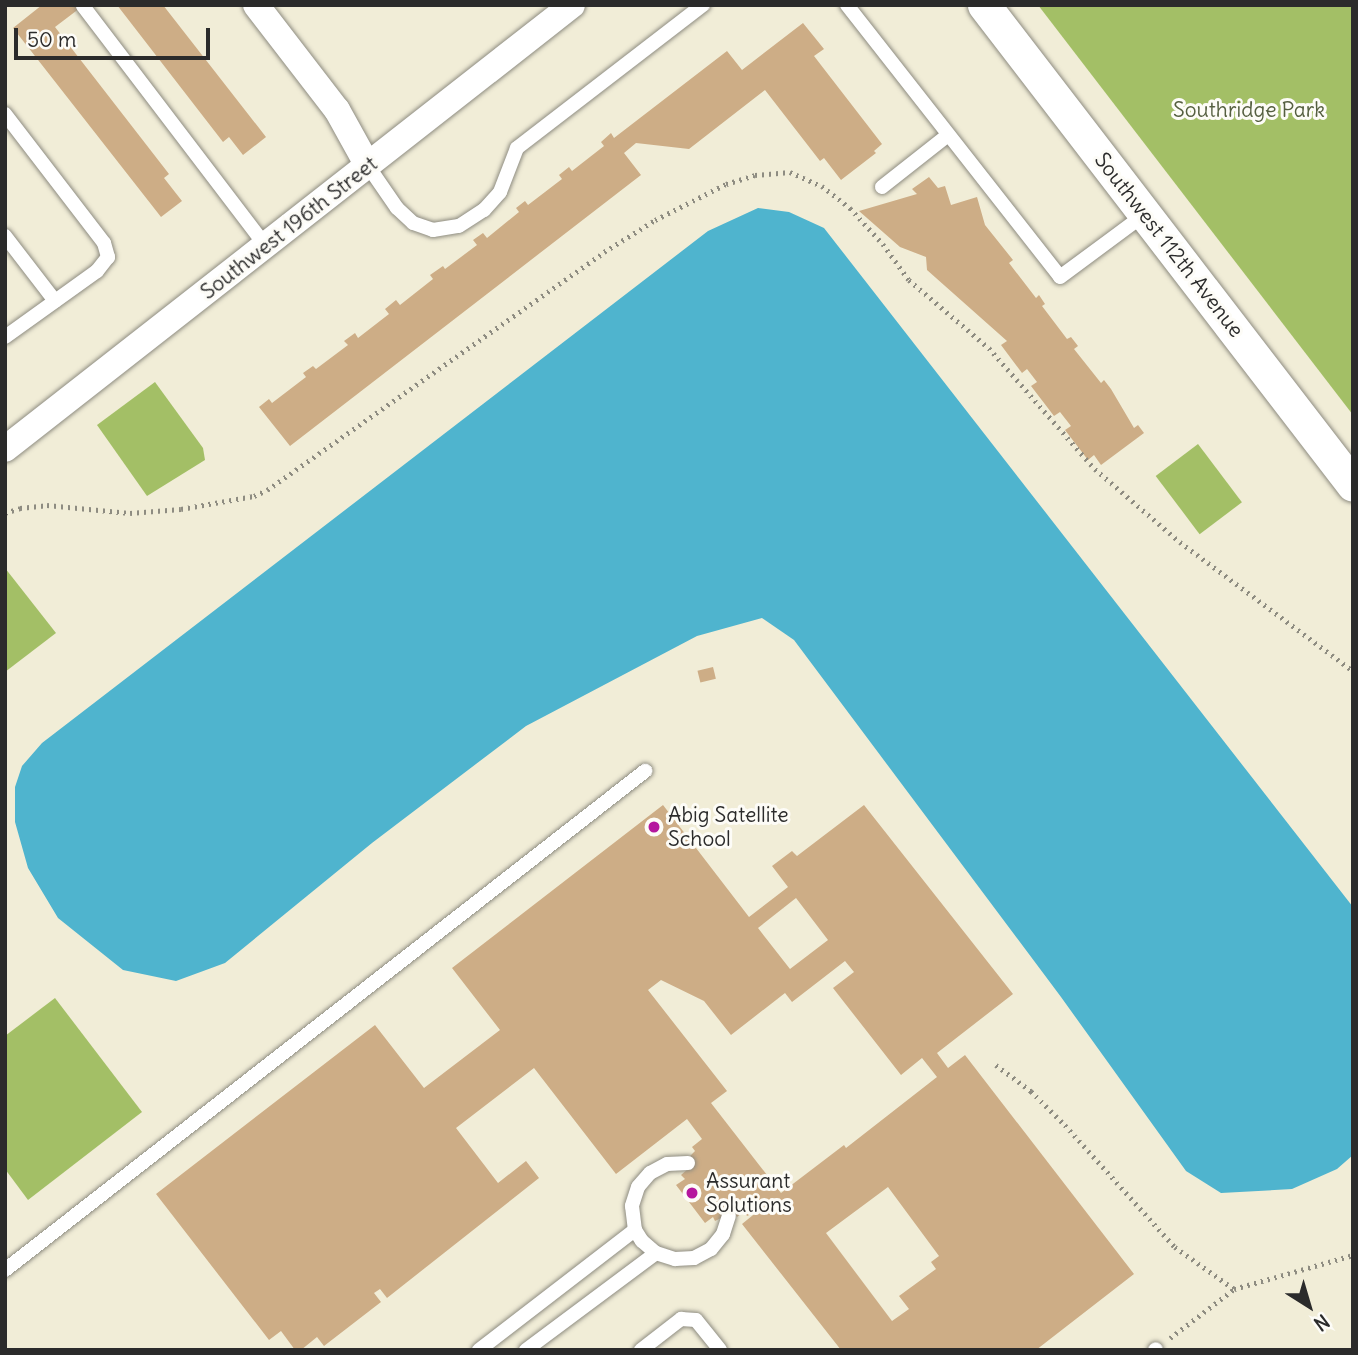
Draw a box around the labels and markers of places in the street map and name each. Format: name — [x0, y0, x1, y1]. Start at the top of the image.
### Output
place label: Abig Satellite School — [668, 802, 789, 852]
marker: Abig Satellite School — [646, 819, 662, 835]
place label: Assurant Solutions — [706, 1168, 792, 1218]
marker: Assurant Solutions — [684, 1185, 700, 1201]

